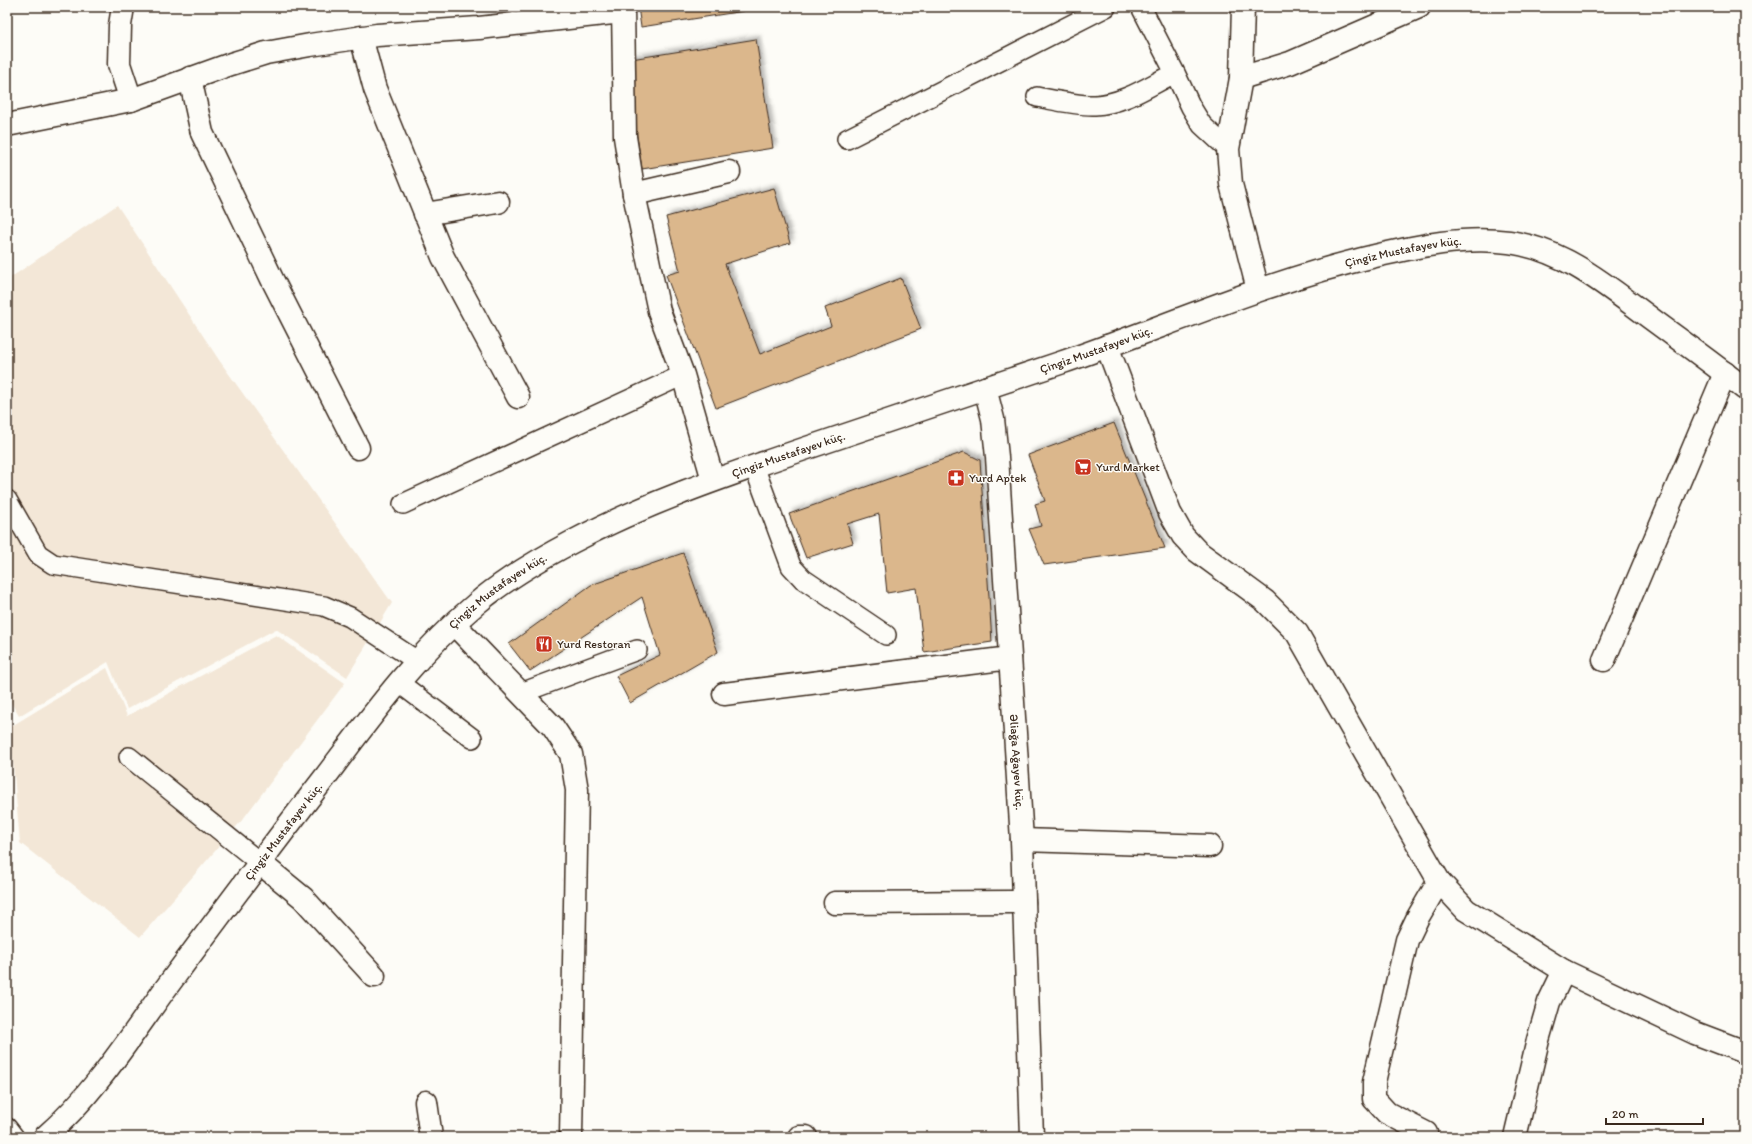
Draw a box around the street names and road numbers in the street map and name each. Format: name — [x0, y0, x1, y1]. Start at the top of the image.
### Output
street label: Çingiz Mustafayev küç. — [1343, 234, 1462, 270]
street label: Çingiz Mustafayev küç. — [1038, 323, 1155, 376]
street label: Çingiz Mustafayev küç. — [730, 429, 847, 480]
street label: Çingiz Mustafayev küç. — [446, 550, 549, 632]
street label: Əliağa Ağayev küç. — [1007, 714, 1027, 811]
street label: Çingiz Mustafayev küç. — [242, 780, 325, 883]

